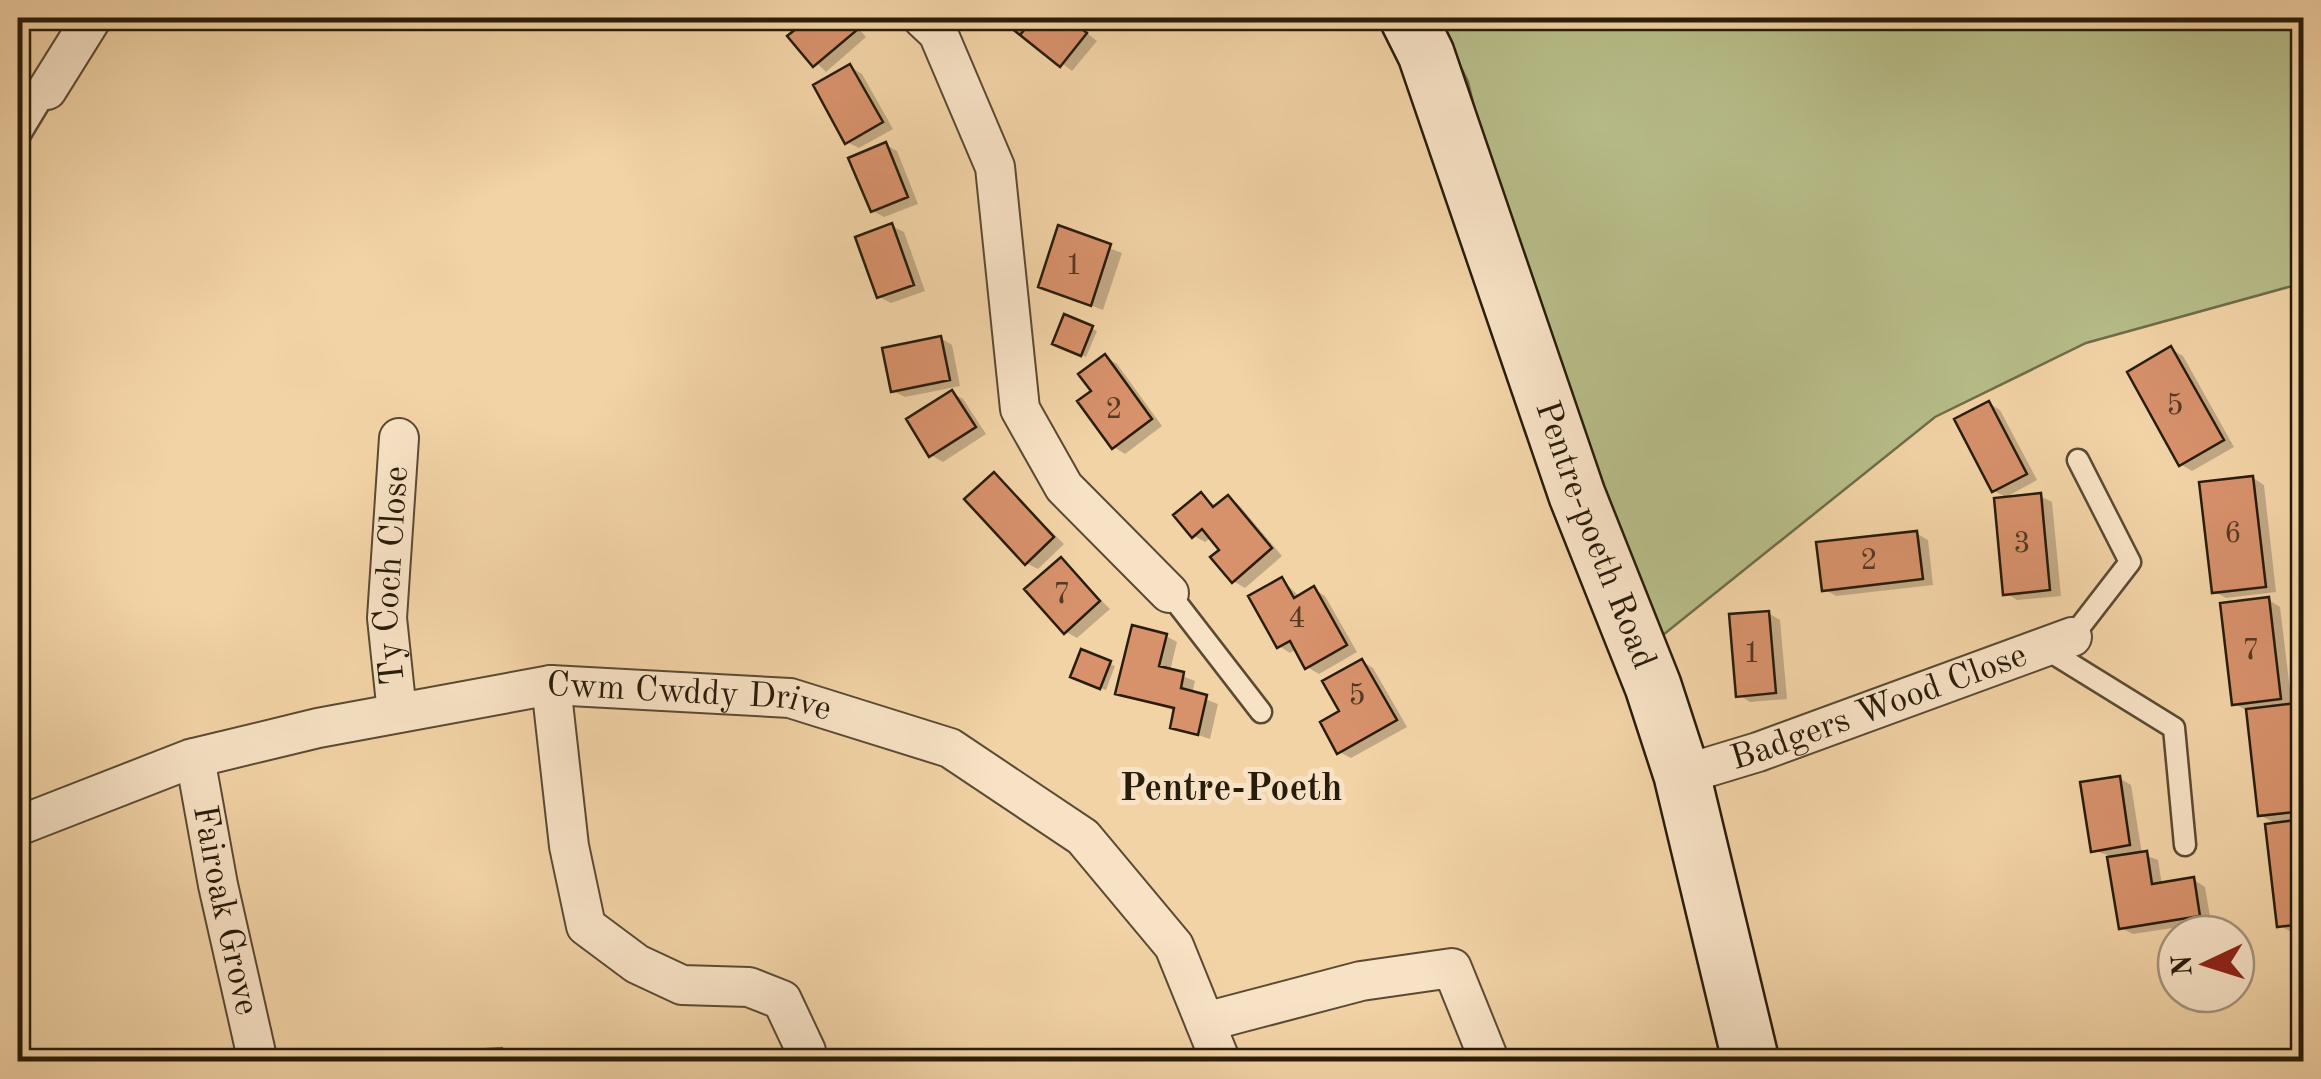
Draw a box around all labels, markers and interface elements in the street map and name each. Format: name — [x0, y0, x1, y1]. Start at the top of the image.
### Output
house number: 1 — [1065, 251, 1083, 281]
house number: 5 — [2166, 391, 2184, 421]
house number: 2 — [1105, 395, 1123, 425]
street label: Pentre-poeth Road — [1529, 397, 1662, 674]
street label: Ty Coch Close — [369, 465, 415, 687]
house number: 6 — [2224, 519, 2242, 549]
house number: 3 — [2013, 529, 2031, 559]
house number: 2 — [1860, 546, 1878, 576]
house number: 7 — [1053, 580, 1071, 610]
house number: 4 — [1288, 604, 1306, 634]
house number: 7 — [2242, 636, 2260, 666]
street label: Badgers Wood Close — [1726, 638, 2032, 777]
house number: 1 — [1743, 639, 1761, 669]
street label: Cwm Cwddy Drive — [546, 667, 836, 727]
house number: 5 — [1348, 681, 1366, 711]
district label: Pentre-Poeth — [1120, 771, 1343, 809]
street label: Fairoak Grove — [186, 802, 264, 1018]
north arrow — [2156, 914, 2256, 1014]
text: N — [2169, 953, 2199, 977]

